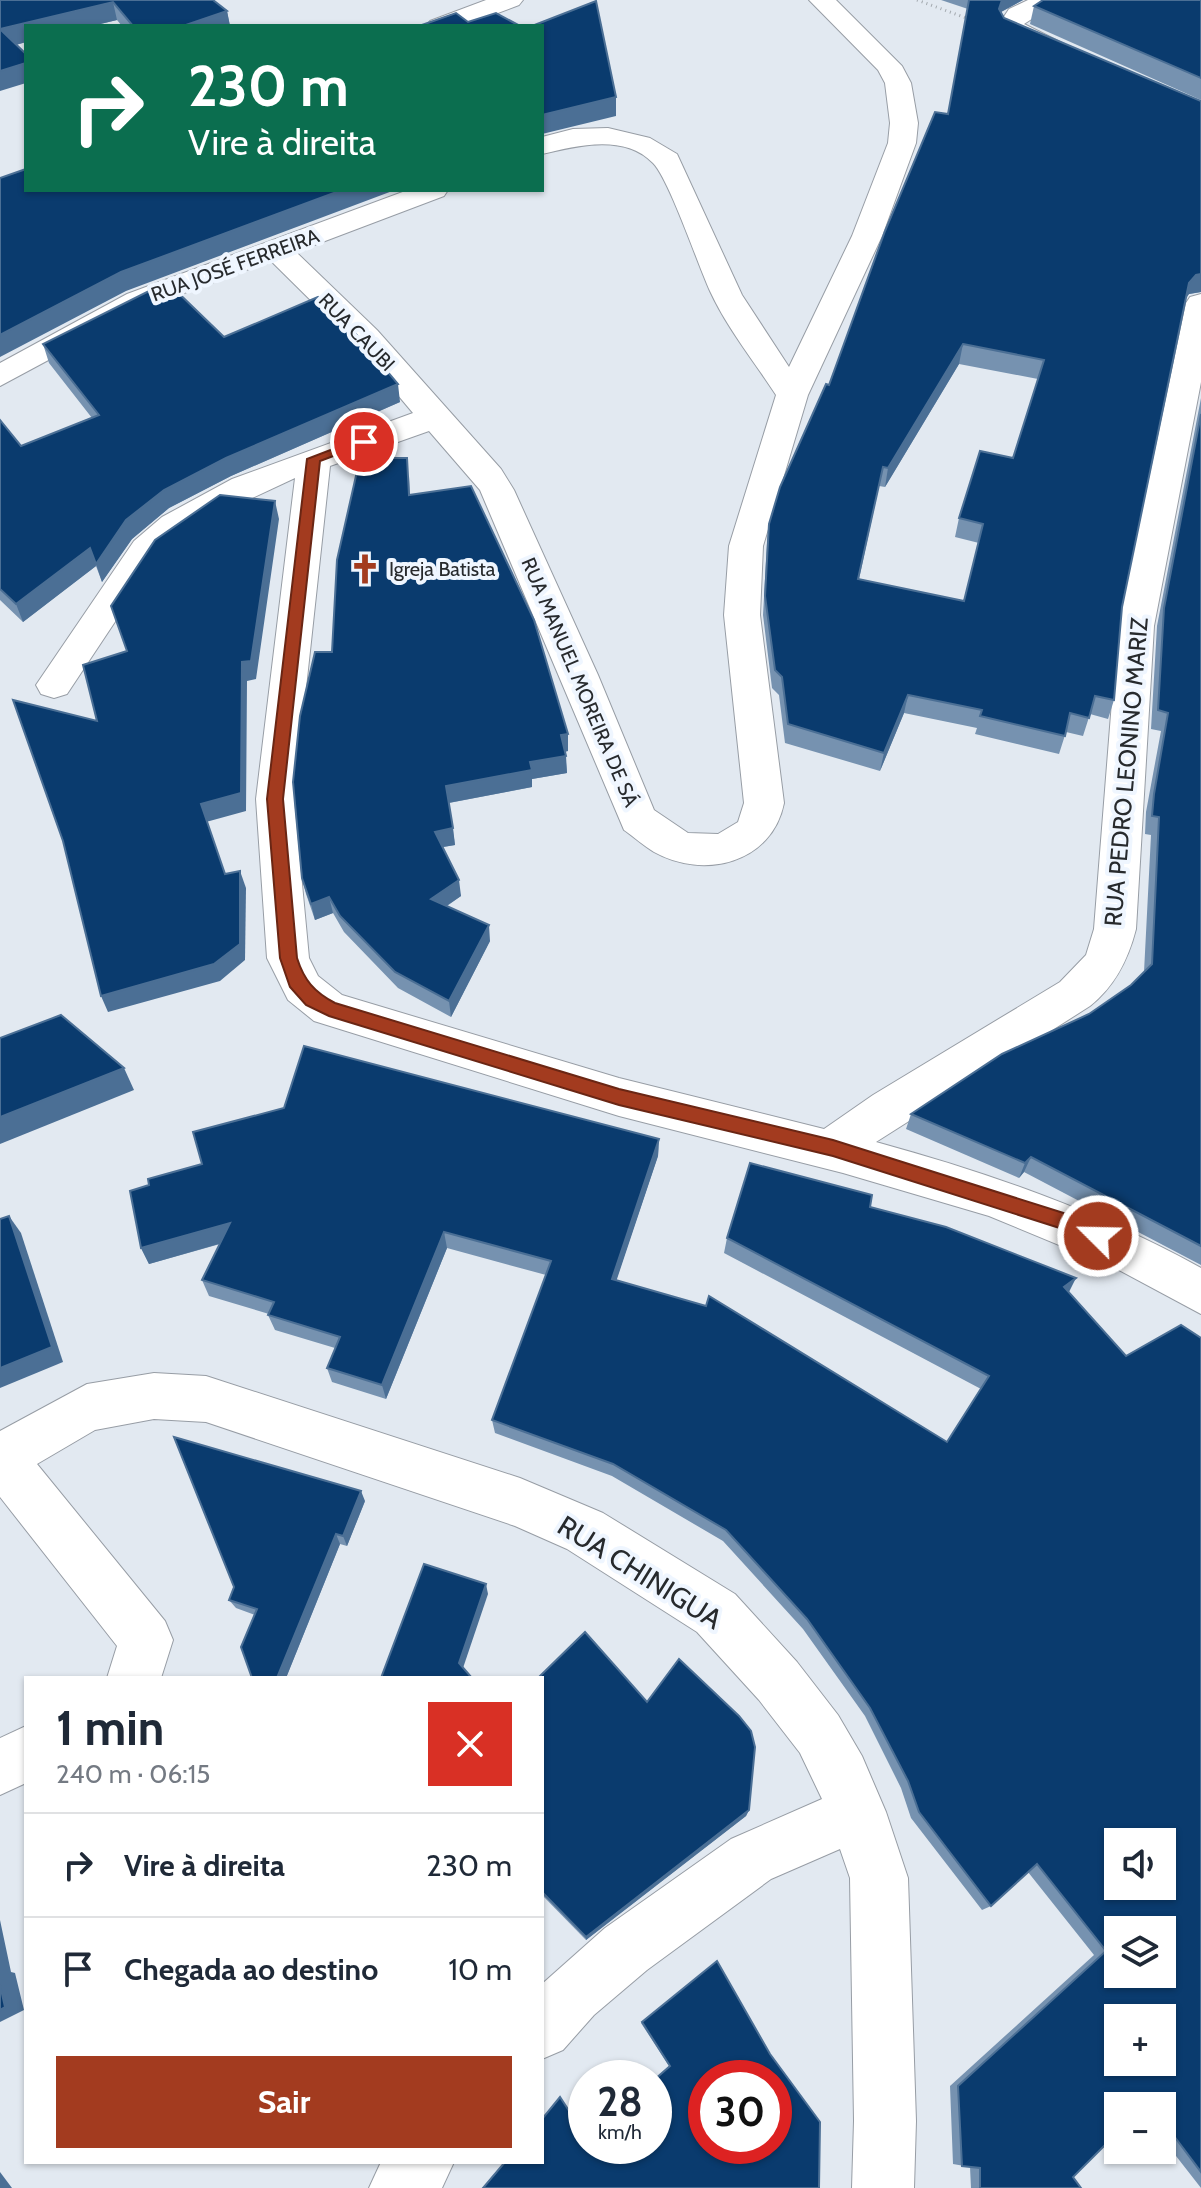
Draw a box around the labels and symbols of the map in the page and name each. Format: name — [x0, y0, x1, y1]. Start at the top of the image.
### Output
street label: RUA JOSÉ FERREIRA — [148, 223, 323, 307]
street label: RUA CAUBI — [314, 288, 400, 376]
pin — [330, 408, 398, 476]
church icon: Igreja Batista — [348, 552, 382, 586]
street label: RUA MANUEL MOREIRA DE SÁ — [516, 554, 644, 811]
place label: Igreja Batista — [389, 557, 496, 581]
street label: RUA PEDRO LEONINO MARIZ — [1098, 616, 1154, 928]
position arrow — [1056, 1194, 1140, 1278]
street label: RUA CHINIGUA — [552, 1508, 729, 1636]
speed limit sign: 30 — [688, 2060, 792, 2164]

